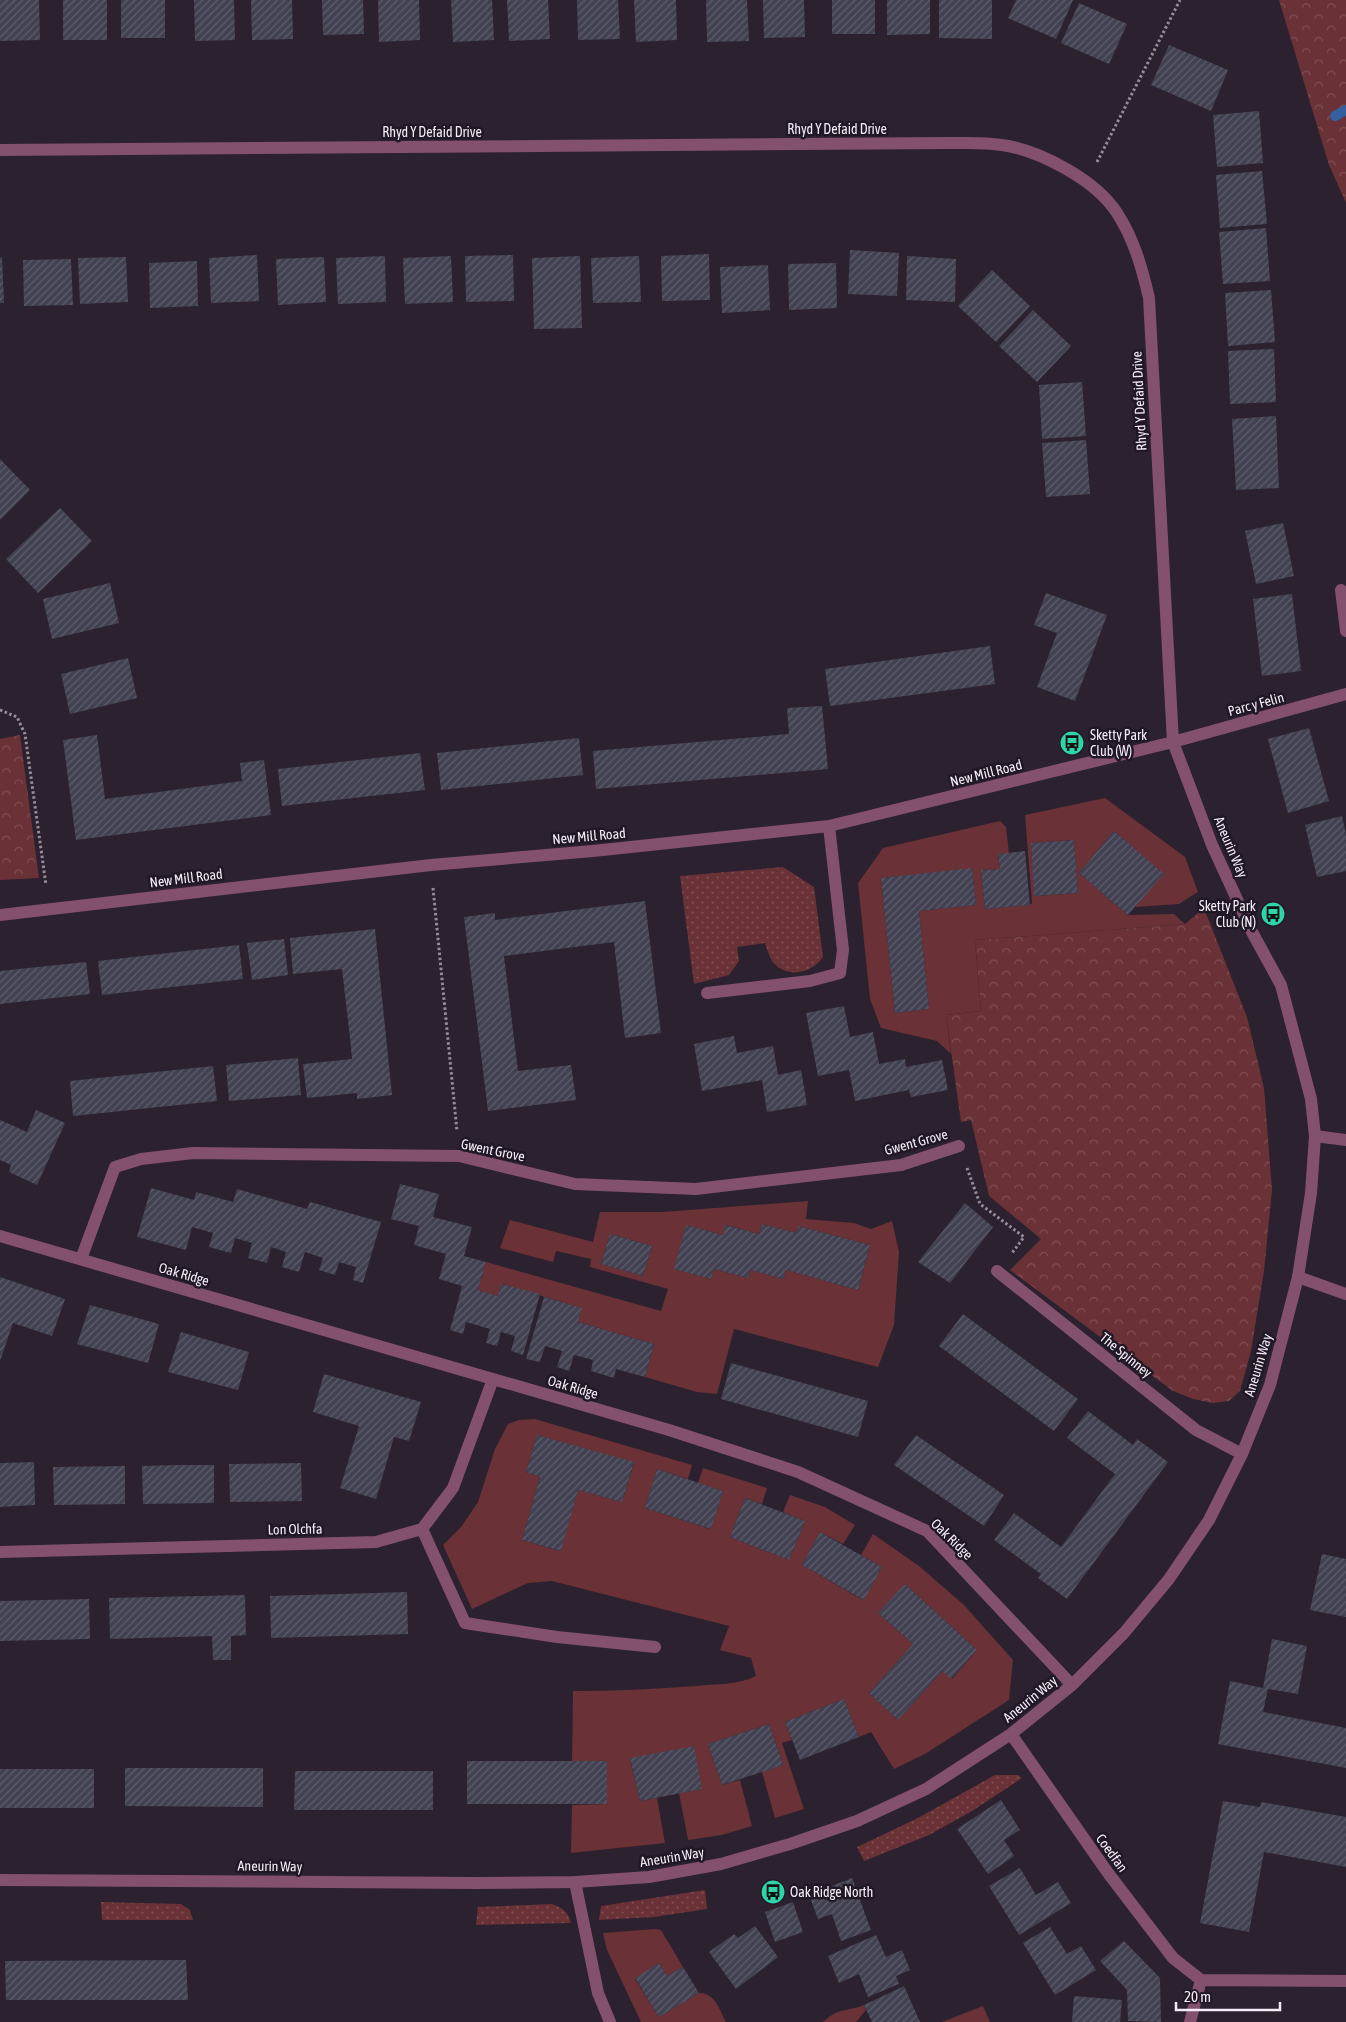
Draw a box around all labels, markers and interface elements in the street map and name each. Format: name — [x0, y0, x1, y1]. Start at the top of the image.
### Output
street label: Rhyd Y Defaid Drive — [787, 121, 887, 137]
street label: Rhyd Y Defaid Drive — [382, 124, 482, 140]
street label: Rhyd Y Defaid Drive — [1128, 351, 1150, 451]
street label: Parc y Felin — [1226, 689, 1286, 719]
place label: Sketty Park Club (W) — [1090, 727, 1147, 759]
bus stop icon: Sketty Park Club (W) — [1059, 730, 1085, 756]
street label: New Mill Road — [948, 756, 1024, 790]
street label: Aneurin Way — [1211, 814, 1251, 880]
street label: New Mill Road — [552, 825, 626, 847]
street label: New Mill Road — [149, 866, 223, 890]
place label: Sketty Park Club (N) — [1199, 898, 1256, 930]
bus stop icon: Sketty Park Club (N) — [1260, 901, 1286, 927]
street label: Gwent Grove — [883, 1126, 949, 1158]
street label: Gwent Grove — [460, 1135, 526, 1165]
street label: Oak Ridge — [157, 1259, 211, 1289]
street label: The Spinney — [1097, 1329, 1155, 1381]
street label: Aneurin Way — [1241, 1331, 1275, 1398]
street label: Oak Ridge — [546, 1372, 600, 1402]
street label: Oak Ridge — [928, 1515, 976, 1563]
street label: Lon Olchfa — [267, 1521, 323, 1537]
street label: Aneurin Way — [1000, 1672, 1060, 1726]
street label: Coedfan — [1093, 1831, 1131, 1875]
street label: Aneurin Way — [639, 1844, 705, 1870]
street label: Aneurin Way — [237, 1857, 303, 1875]
bus stop icon: Oak Ridge North — [760, 1879, 786, 1905]
place label: Oak Ridge North — [790, 1884, 873, 1900]
scale bar — [1176, 1980, 1280, 2012]
text: 20 m — [1184, 1988, 1211, 2005]

